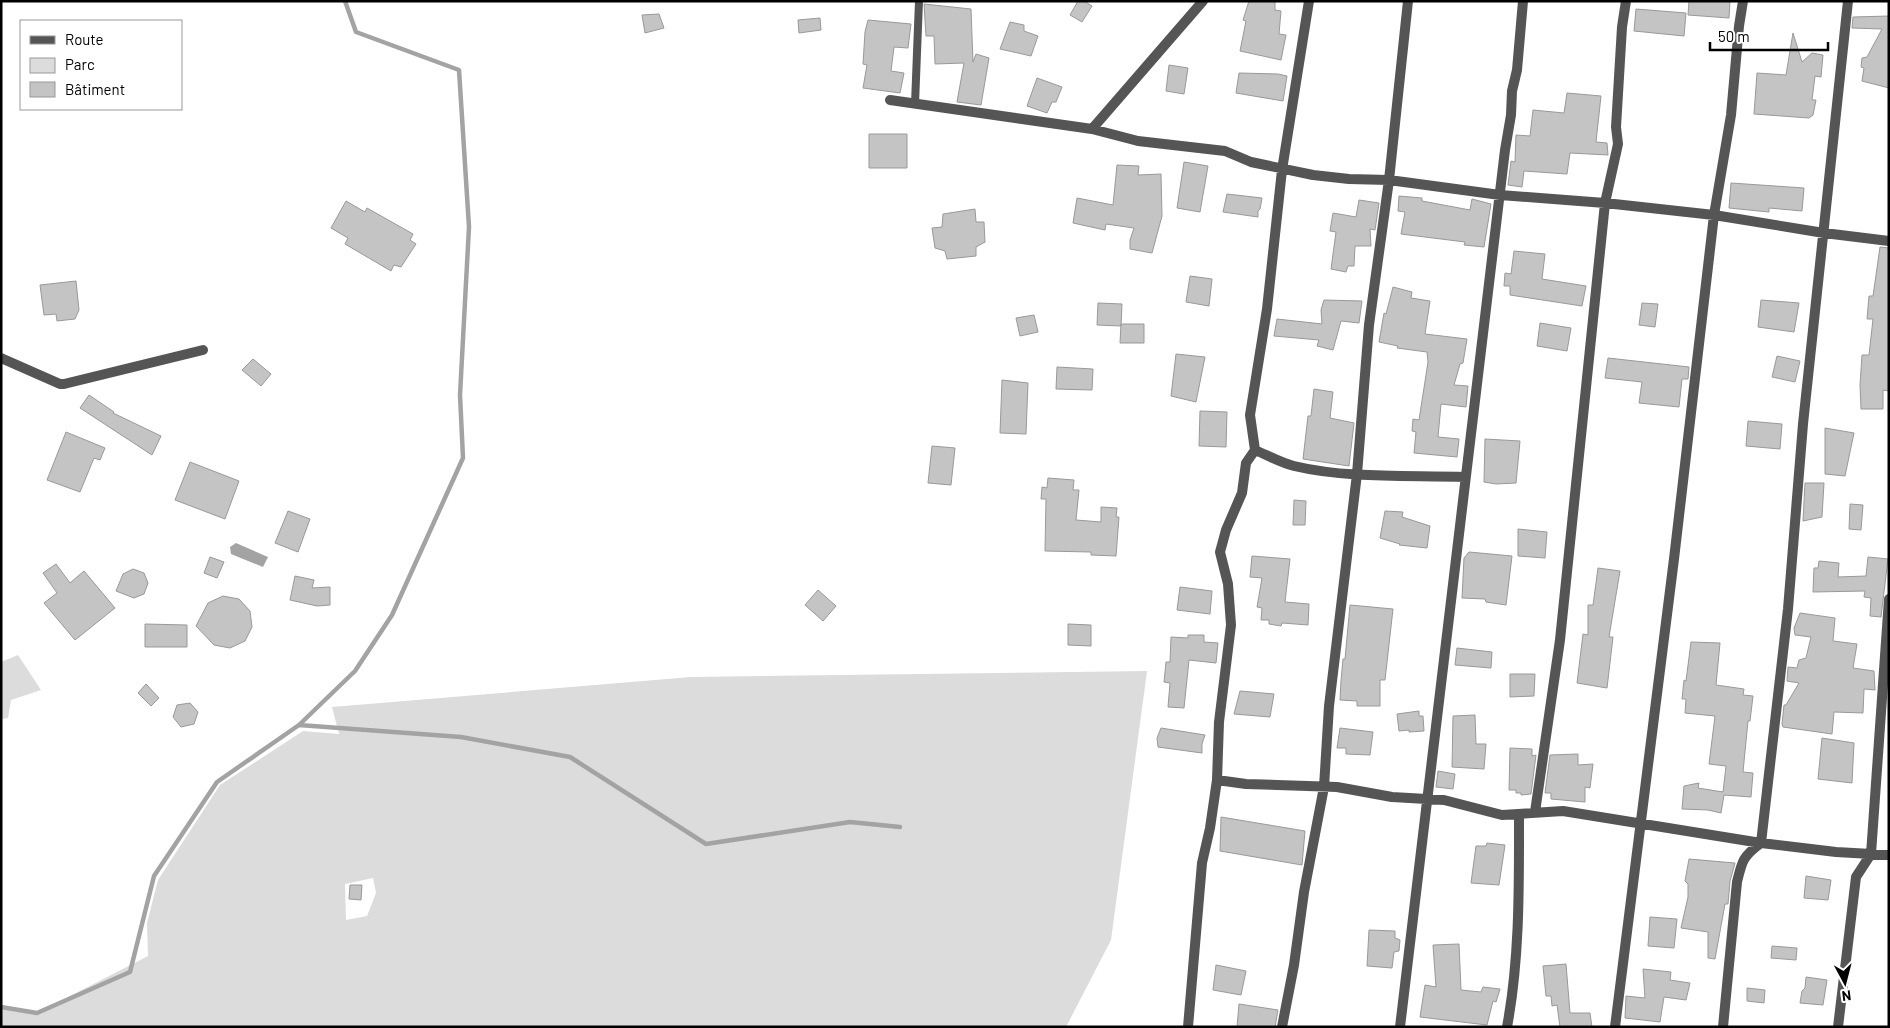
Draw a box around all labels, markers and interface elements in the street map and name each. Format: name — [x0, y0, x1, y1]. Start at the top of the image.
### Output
legend — [20, 20, 182, 110]
scale bar — [1710, 20, 1828, 52]
text: 50 m — [1718, 27, 1750, 45]
text: Route — [65, 30, 104, 48]
text: Parc — [65, 55, 95, 73]
text: Bâtiment — [65, 80, 125, 98]
north arrow — [1820, 958, 1870, 1008]
text: N — [1841, 987, 1852, 1005]

